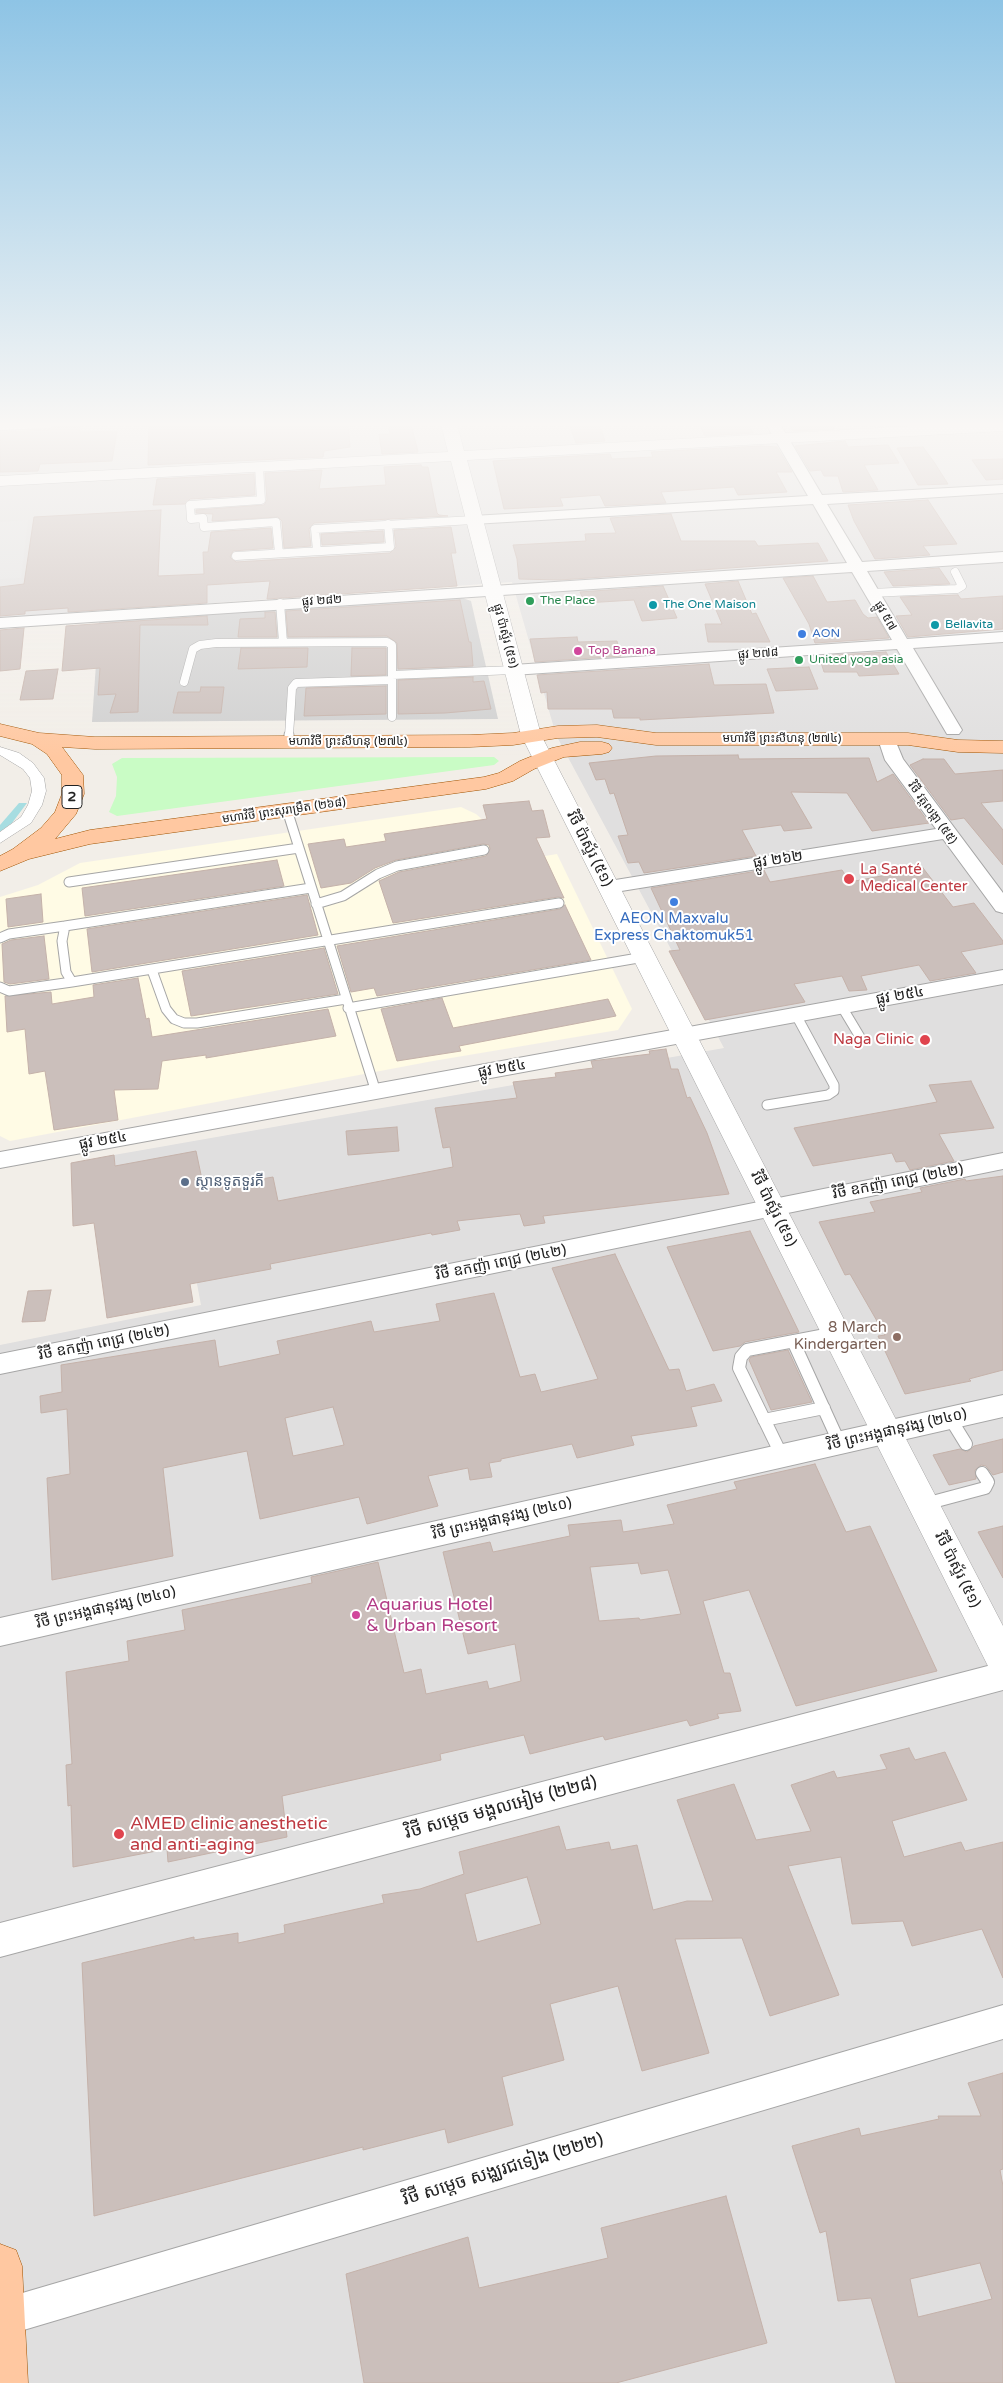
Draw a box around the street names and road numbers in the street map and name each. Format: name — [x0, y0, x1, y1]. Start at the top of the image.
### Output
street label: ផ្លូវ ២៨២ — [301, 592, 343, 610]
street label: ផ្លូវ ៥៧ — [871, 599, 899, 633]
street label: ផ្លូវ ប៉ាស្ទ័រ (៥១) — [489, 602, 521, 670]
street label: ផ្លូវ ២៧៨ — [737, 645, 779, 663]
street label: មហាវិថី ព្រះសីហនុ (២៧៤) — [722, 732, 842, 746]
street label: មហាវិថី ព្រះសីហនុ (២៧៤) — [288, 735, 408, 749]
street label: វិថី វត្តលង្កា (៥៥) — [904, 779, 960, 847]
road number: 2 — [62, 786, 82, 809]
street label: មហាវិថី ព្រះសុរាម្រឹត (២៦៨) — [221, 795, 347, 827]
street label: វិថី ប៉ាស្ទ័រ (៥១) — [562, 808, 616, 890]
street label: ផ្លូវ ២៦២ — [752, 847, 804, 873]
street label: ផ្លូវ ២៥៤ — [874, 983, 926, 1009]
street label: ផ្លូវ ២៥៤ — [476, 1056, 528, 1082]
street label: ផ្លូវ ២៥៤ — [77, 1128, 129, 1154]
street label: វិថី ឧកញ៉ា ពេជ្រ (២៤២) — [831, 1160, 965, 1204]
street label: វិថី ប៉ាស្ទ័រ (៥១) — [746, 1168, 800, 1250]
street label: វិថី ឧកញ៉ា ពេជ្រ (២៤២) — [434, 1241, 568, 1285]
street label: វិថី ឧកញ៉ា ពេជ្រ (២៤២) — [37, 1321, 171, 1365]
street label: វិថី ព្រះអង្គផានុវង្ស (២៤០) — [825, 1405, 969, 1455]
street label: វិថី ព្រះអង្គផានុវង្ស (២៤០) — [430, 1494, 574, 1544]
street label: វិថី ប៉ាស្ទ័រ (៥១) — [930, 1529, 984, 1611]
street label: វិថី ព្រះអង្គផានុវង្ស (២៤០) — [34, 1583, 178, 1633]
street label: វិថី សម្តេច មង្គលអៀម (២២៨) — [402, 1772, 600, 1844]
street label: វិថី សម្តេច សង្ឈរជទៀង (២២២) — [400, 2129, 606, 2211]

